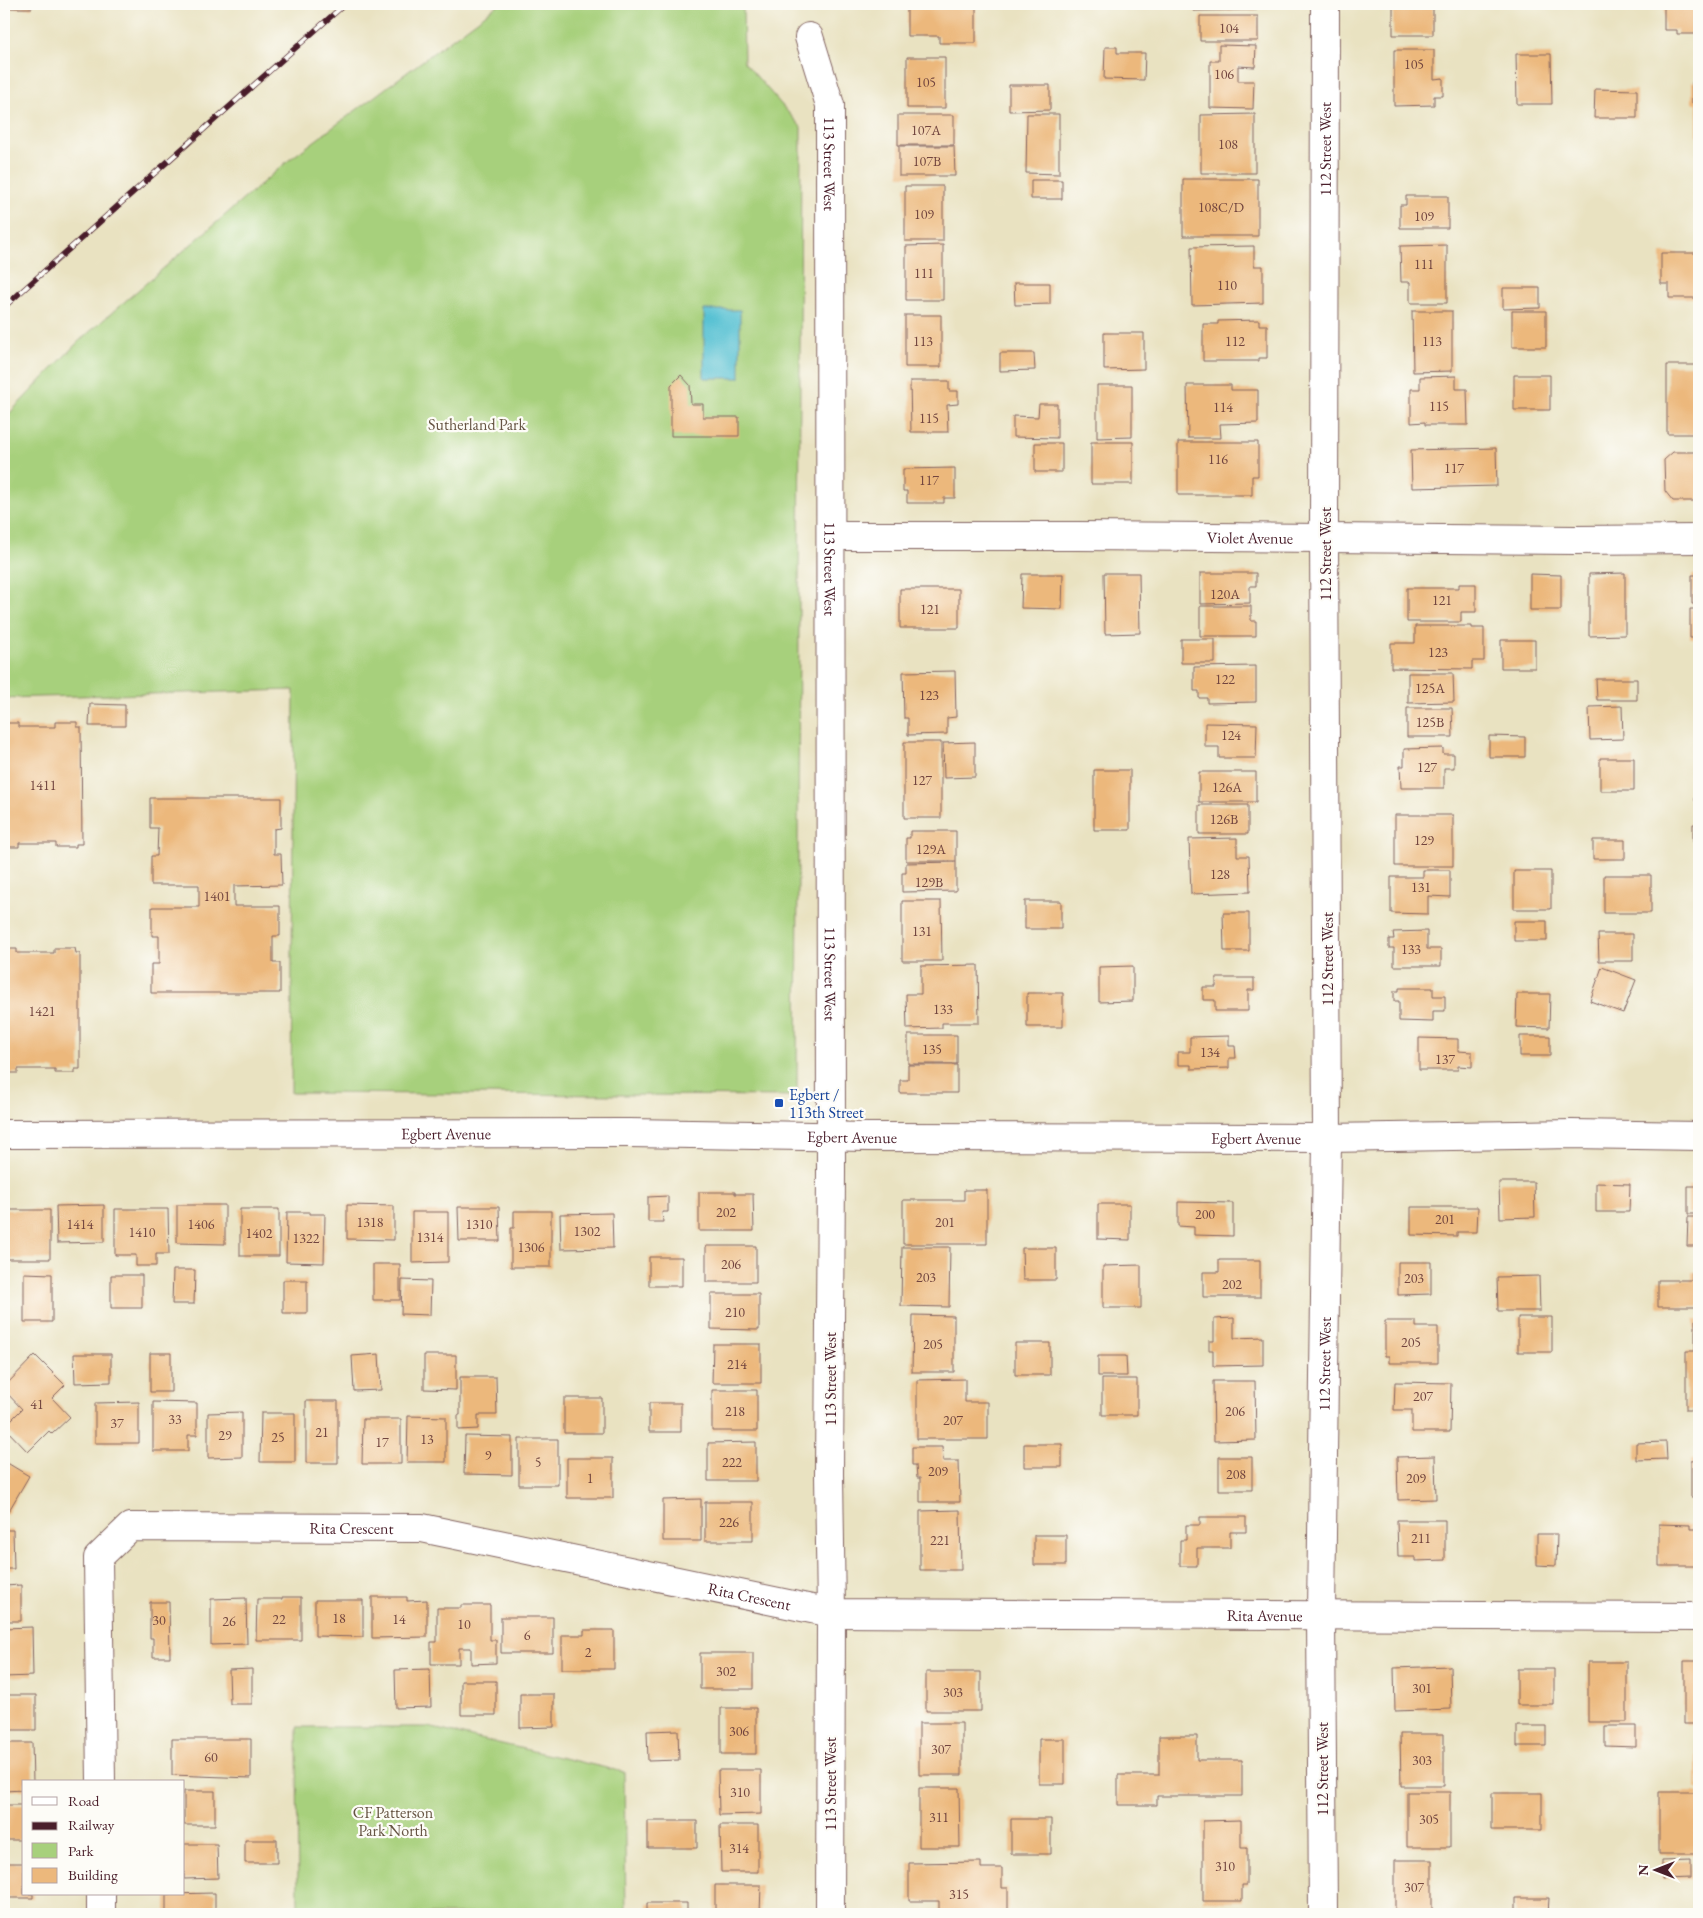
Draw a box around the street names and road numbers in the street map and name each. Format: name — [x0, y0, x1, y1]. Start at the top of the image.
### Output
street label: 112 Street West — [1314, 102, 1335, 196]
street label: 113 Street West — [820, 117, 841, 211]
street label: 112 Street West — [1315, 507, 1336, 601]
street label: 113 Street West — [820, 522, 841, 616]
street label: Violet Avenue — [1207, 527, 1293, 548]
street label: 112 Street West — [1317, 912, 1338, 1006]
street label: 113 Street West — [820, 927, 841, 1021]
street label: Egbert Avenue — [401, 1123, 491, 1144]
street label: Egbert Avenue — [807, 1125, 897, 1148]
street label: Egbert Avenue — [1211, 1127, 1301, 1148]
street label: 112 Street West — [1313, 1317, 1335, 1411]
street label: 113 Street West — [820, 1332, 841, 1426]
street label: Rita Crescent — [309, 1517, 393, 1538]
street label: Rita Crescent — [706, 1577, 793, 1615]
street label: Rita Avenue — [1227, 1604, 1303, 1626]
street label: 112 Street West — [1312, 1722, 1333, 1816]
street label: 113 Street West — [820, 1737, 841, 1831]

